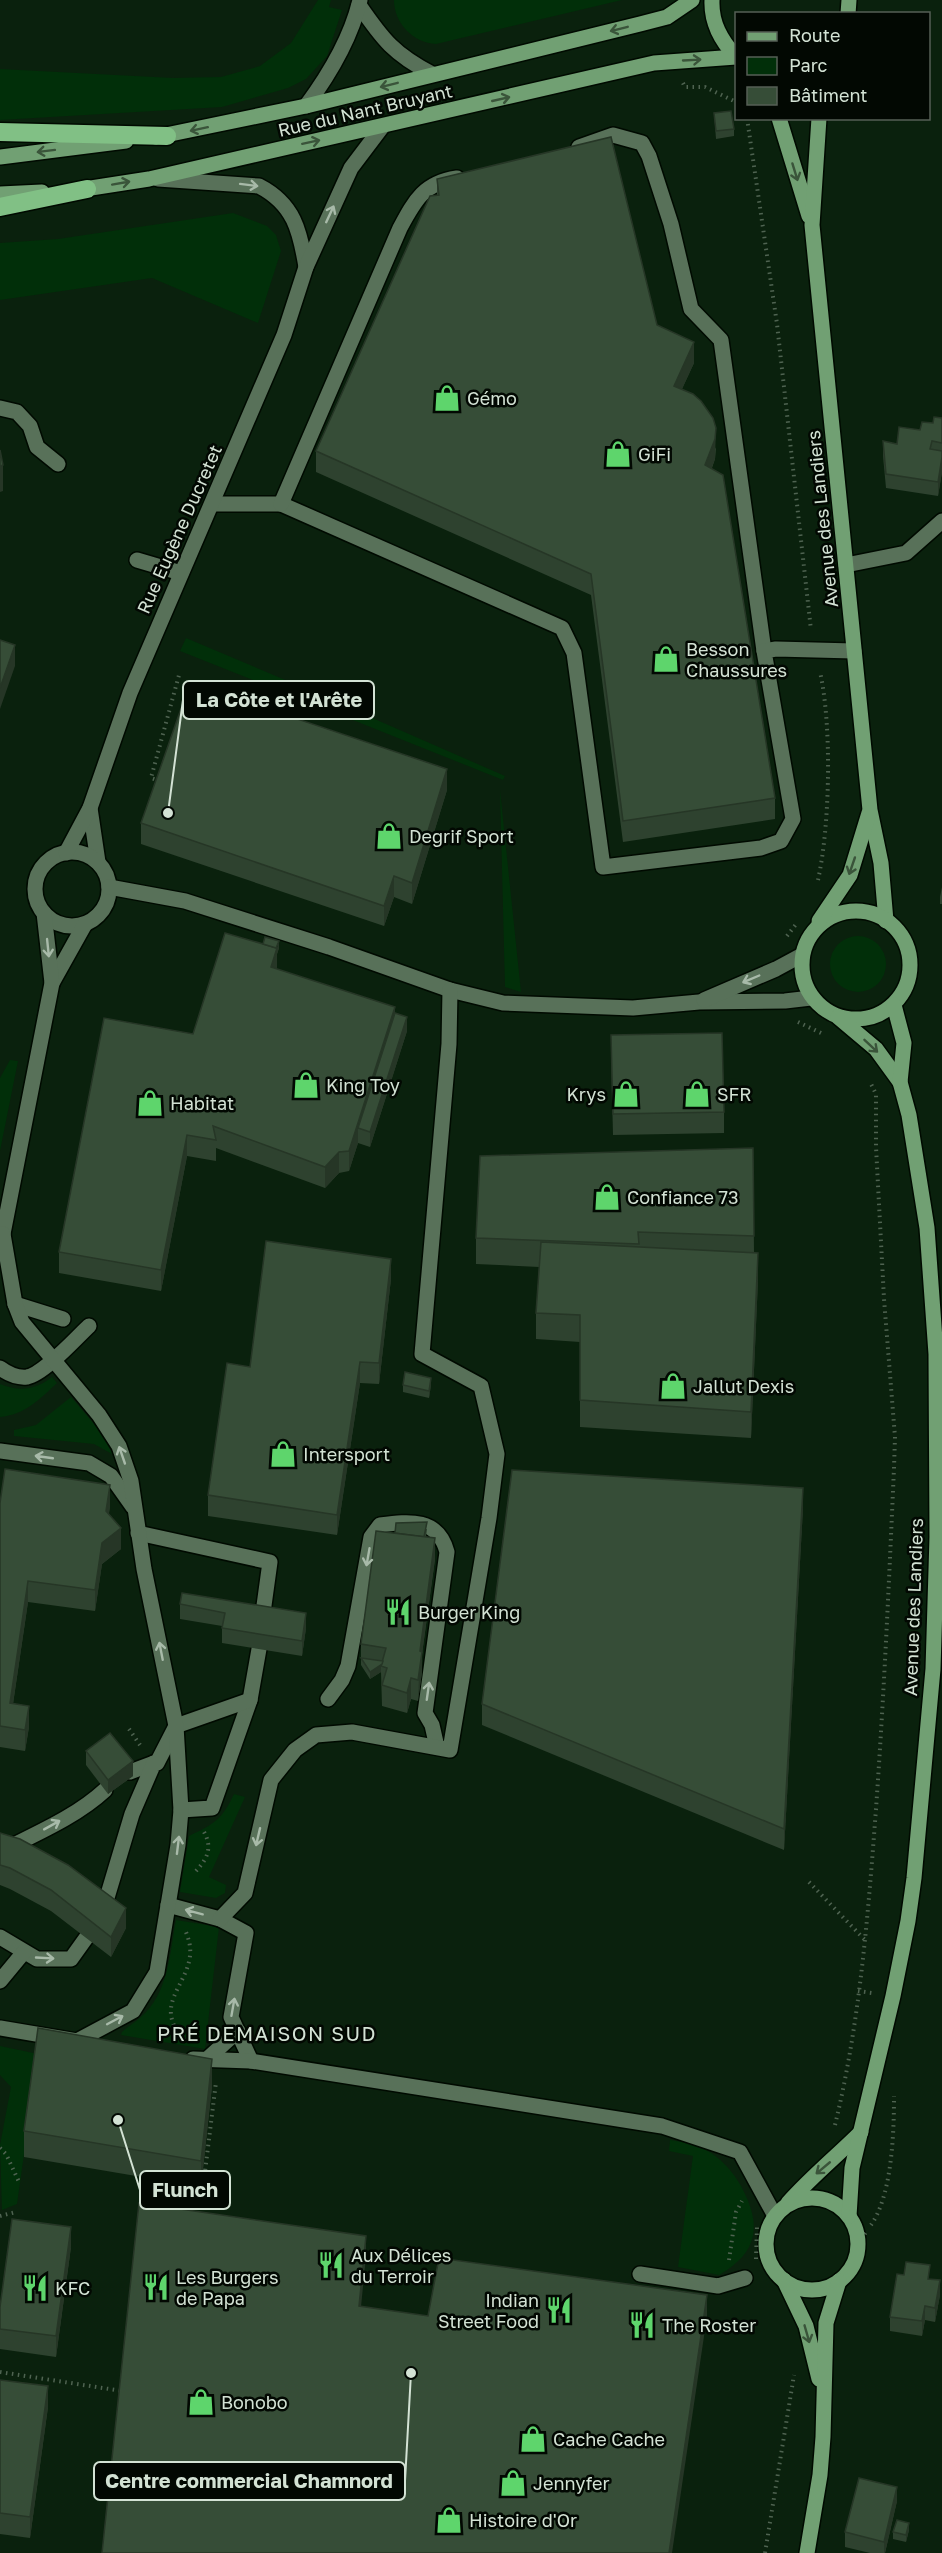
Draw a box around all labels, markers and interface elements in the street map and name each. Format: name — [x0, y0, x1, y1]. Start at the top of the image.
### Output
legend — [735, 12, 930, 120]
one-way arrow — [610, 24, 629, 36]
text: Route — [789, 24, 840, 46]
one-way arrow — [682, 54, 702, 65]
text: Parc — [789, 54, 828, 76]
street label: Rue du Nant Bruyant — [276, 79, 454, 141]
one-way arrow — [379, 80, 398, 92]
text: Bâtiment — [789, 84, 868, 106]
one-way arrow — [492, 92, 511, 104]
one-way arrow — [189, 124, 209, 135]
one-way arrow — [301, 136, 321, 147]
one-way arrow — [37, 146, 57, 157]
one-way arrow — [790, 162, 801, 181]
one-way arrow — [111, 178, 130, 189]
one-way arrow — [239, 180, 259, 191]
one-way arrow — [325, 205, 337, 223]
shop icon: Gémo — [432, 383, 462, 413]
place label: Gémo — [467, 387, 517, 409]
street label: Avenue des Landiers — [802, 429, 842, 609]
shop icon: GiFi — [603, 439, 633, 469]
street label: Rue Eugène Ducretet — [132, 441, 226, 617]
place label: GiFi — [638, 443, 671, 465]
place label: Besson Chaussures — [686, 638, 787, 681]
shop icon: Besson Chaussures — [651, 644, 681, 674]
callout: La Côte et l'Arête — [183, 681, 374, 719]
text: La Côte et l'Arête — [196, 687, 362, 711]
shop icon: Degrif Sport — [374, 821, 404, 851]
place label: Degrif Sport — [409, 825, 514, 847]
one-way arrow — [846, 856, 857, 875]
one-way arrow — [43, 938, 54, 957]
one-way arrow — [742, 975, 760, 986]
one-way arrow — [863, 1039, 878, 1053]
shop icon: King Toy — [291, 1070, 321, 1100]
place label: King Toy — [326, 1074, 400, 1096]
shop icon: Krys — [611, 1079, 641, 1109]
shop icon: SFR — [682, 1079, 712, 1109]
place label: Krys — [566, 1083, 606, 1105]
place label: SFR — [717, 1083, 751, 1105]
shop icon: Habitat — [135, 1088, 165, 1118]
place label: Habitat — [170, 1092, 234, 1114]
shop icon: Confiance 73 — [592, 1182, 622, 1212]
place label: Confiance 73 — [627, 1186, 739, 1208]
shop icon: Jallut Dexis — [658, 1371, 688, 1401]
place label: Jallut Dexis — [693, 1375, 794, 1397]
shop icon: Intersport — [268, 1439, 298, 1469]
place label: Intersport — [303, 1443, 390, 1465]
one-way arrow — [116, 1446, 127, 1465]
one-way arrow — [35, 1452, 55, 1463]
street label: Avenue des Landiers — [899, 1518, 927, 1696]
one-way arrow — [362, 1547, 373, 1566]
restaurant icon: Burger King — [383, 1597, 413, 1627]
place label: Burger King — [418, 1601, 520, 1623]
one-way arrow — [155, 1642, 166, 1662]
one-way arrow — [422, 1682, 433, 1702]
one-way arrow — [43, 1818, 60, 1830]
one-way arrow — [252, 1826, 263, 1846]
one-way arrow — [172, 1835, 183, 1855]
one-way arrow — [185, 1906, 204, 1917]
one-way arrow — [35, 1953, 55, 1964]
one-way arrow — [228, 1997, 239, 2017]
one-way arrow — [106, 2014, 124, 2025]
district label: PRÉ DEMAISON SUD — [157, 2021, 377, 2045]
one-way arrow — [816, 2161, 832, 2174]
callout: Flunch — [140, 2171, 230, 2209]
text: Flunch — [152, 2177, 218, 2201]
place label: Aux Délices du Terroir — [351, 2244, 451, 2287]
restaurant icon: Aux Délices du Terroir — [316, 2250, 346, 2280]
place label: Les Burgers de Papa — [176, 2266, 278, 2309]
restaurant icon: Les Burgers de Papa — [141, 2272, 171, 2302]
restaurant icon: KFC — [20, 2273, 50, 2303]
place label: KFC — [55, 2277, 90, 2299]
place label: Indian Street Food — [438, 2289, 539, 2332]
restaurant icon: Indian Street Food — [544, 2295, 574, 2325]
restaurant icon: The Roster — [627, 2310, 657, 2340]
place label: The Roster — [662, 2314, 756, 2336]
one-way arrow — [802, 2324, 813, 2343]
shop icon: Bonobo — [186, 2387, 216, 2417]
place label: Bonobo — [221, 2391, 288, 2413]
shop icon: Cache Cache — [518, 2424, 548, 2454]
place label: Cache Cache — [553, 2428, 665, 2450]
callout: Centre commercial Chamnord — [94, 2462, 405, 2500]
text: Centre commercial Chamnord — [105, 2468, 393, 2492]
shop icon: Jennyfer — [498, 2468, 528, 2498]
place label: Jennyfer — [533, 2472, 610, 2494]
shop icon: Histoire d'Or — [434, 2505, 464, 2535]
place label: Histoire d'Or — [469, 2509, 577, 2531]

